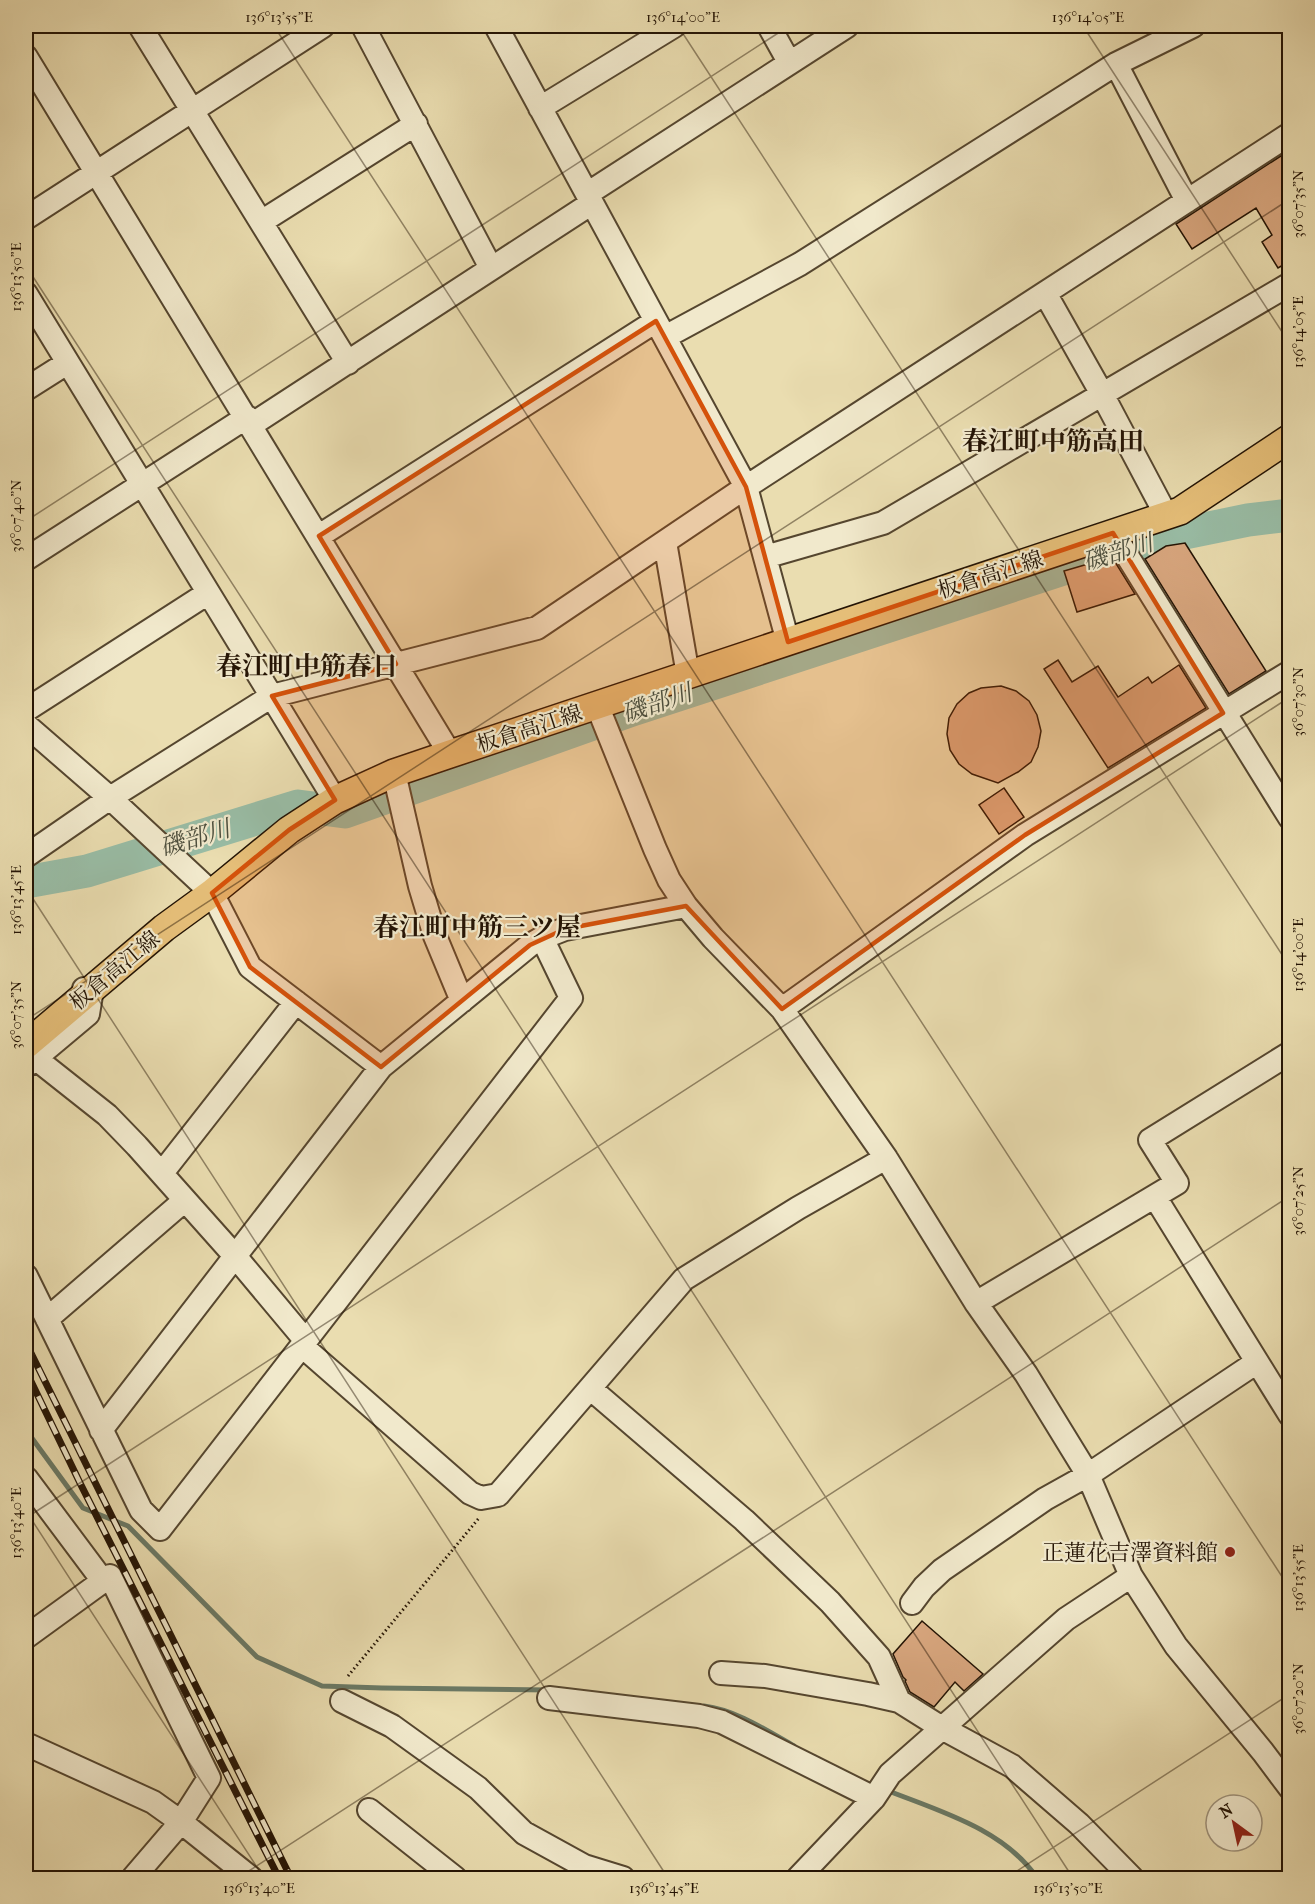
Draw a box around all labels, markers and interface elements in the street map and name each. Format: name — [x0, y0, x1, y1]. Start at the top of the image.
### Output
text: 136°13'55"E — [245, 8, 313, 26]
text: 136°14'00"E — [646, 8, 720, 26]
text: 136°14'05"E — [1052, 8, 1124, 26]
text: 36°07'35"N — [1289, 169, 1307, 238]
text: 136°13'50"E — [7, 242, 25, 312]
text: 136°14'05"E — [1289, 296, 1307, 368]
district label: 春江町中筋高田 — [962, 426, 1144, 457]
text: 36°07'40"N — [7, 479, 25, 552]
water label: 磯部川 — [1079, 527, 1159, 576]
street label: 板倉高江線 — [934, 546, 1047, 604]
district label: 春江町中筋春日 — [216, 651, 398, 682]
text: 36°07'30"N — [1289, 666, 1307, 737]
water label: 磯部川 — [618, 677, 698, 728]
street label: 板倉高江線 — [473, 700, 586, 758]
water label: 磯部川 — [156, 813, 236, 862]
text: 136°13'45"E — [7, 865, 25, 935]
district label: 春江町中筋三ツ屋 — [373, 912, 581, 943]
text: 136°14'00"E — [1289, 918, 1307, 992]
street label: 板倉高江線 — [64, 925, 165, 1016]
text: 36°07'35"N — [7, 980, 25, 1049]
text: 36°07'25"N — [1289, 1165, 1307, 1236]
text: 136°13'40"E — [7, 1487, 25, 1559]
place label: 正蓮花吉澤資料館 — [1042, 1540, 1218, 1566]
text: 136°13'55"E — [1289, 1544, 1307, 1612]
marker: 正蓮花吉澤資料館 — [1223, 1545, 1237, 1559]
text: 36°07'20"N — [1289, 1663, 1307, 1735]
north arrow — [1204, 1793, 1264, 1853]
text: N — [1216, 1799, 1237, 1822]
text: 136°13'40"E — [223, 1879, 295, 1897]
text: 136°13'45"E — [629, 1879, 699, 1897]
text: 136°13'50"E — [1033, 1879, 1103, 1897]

